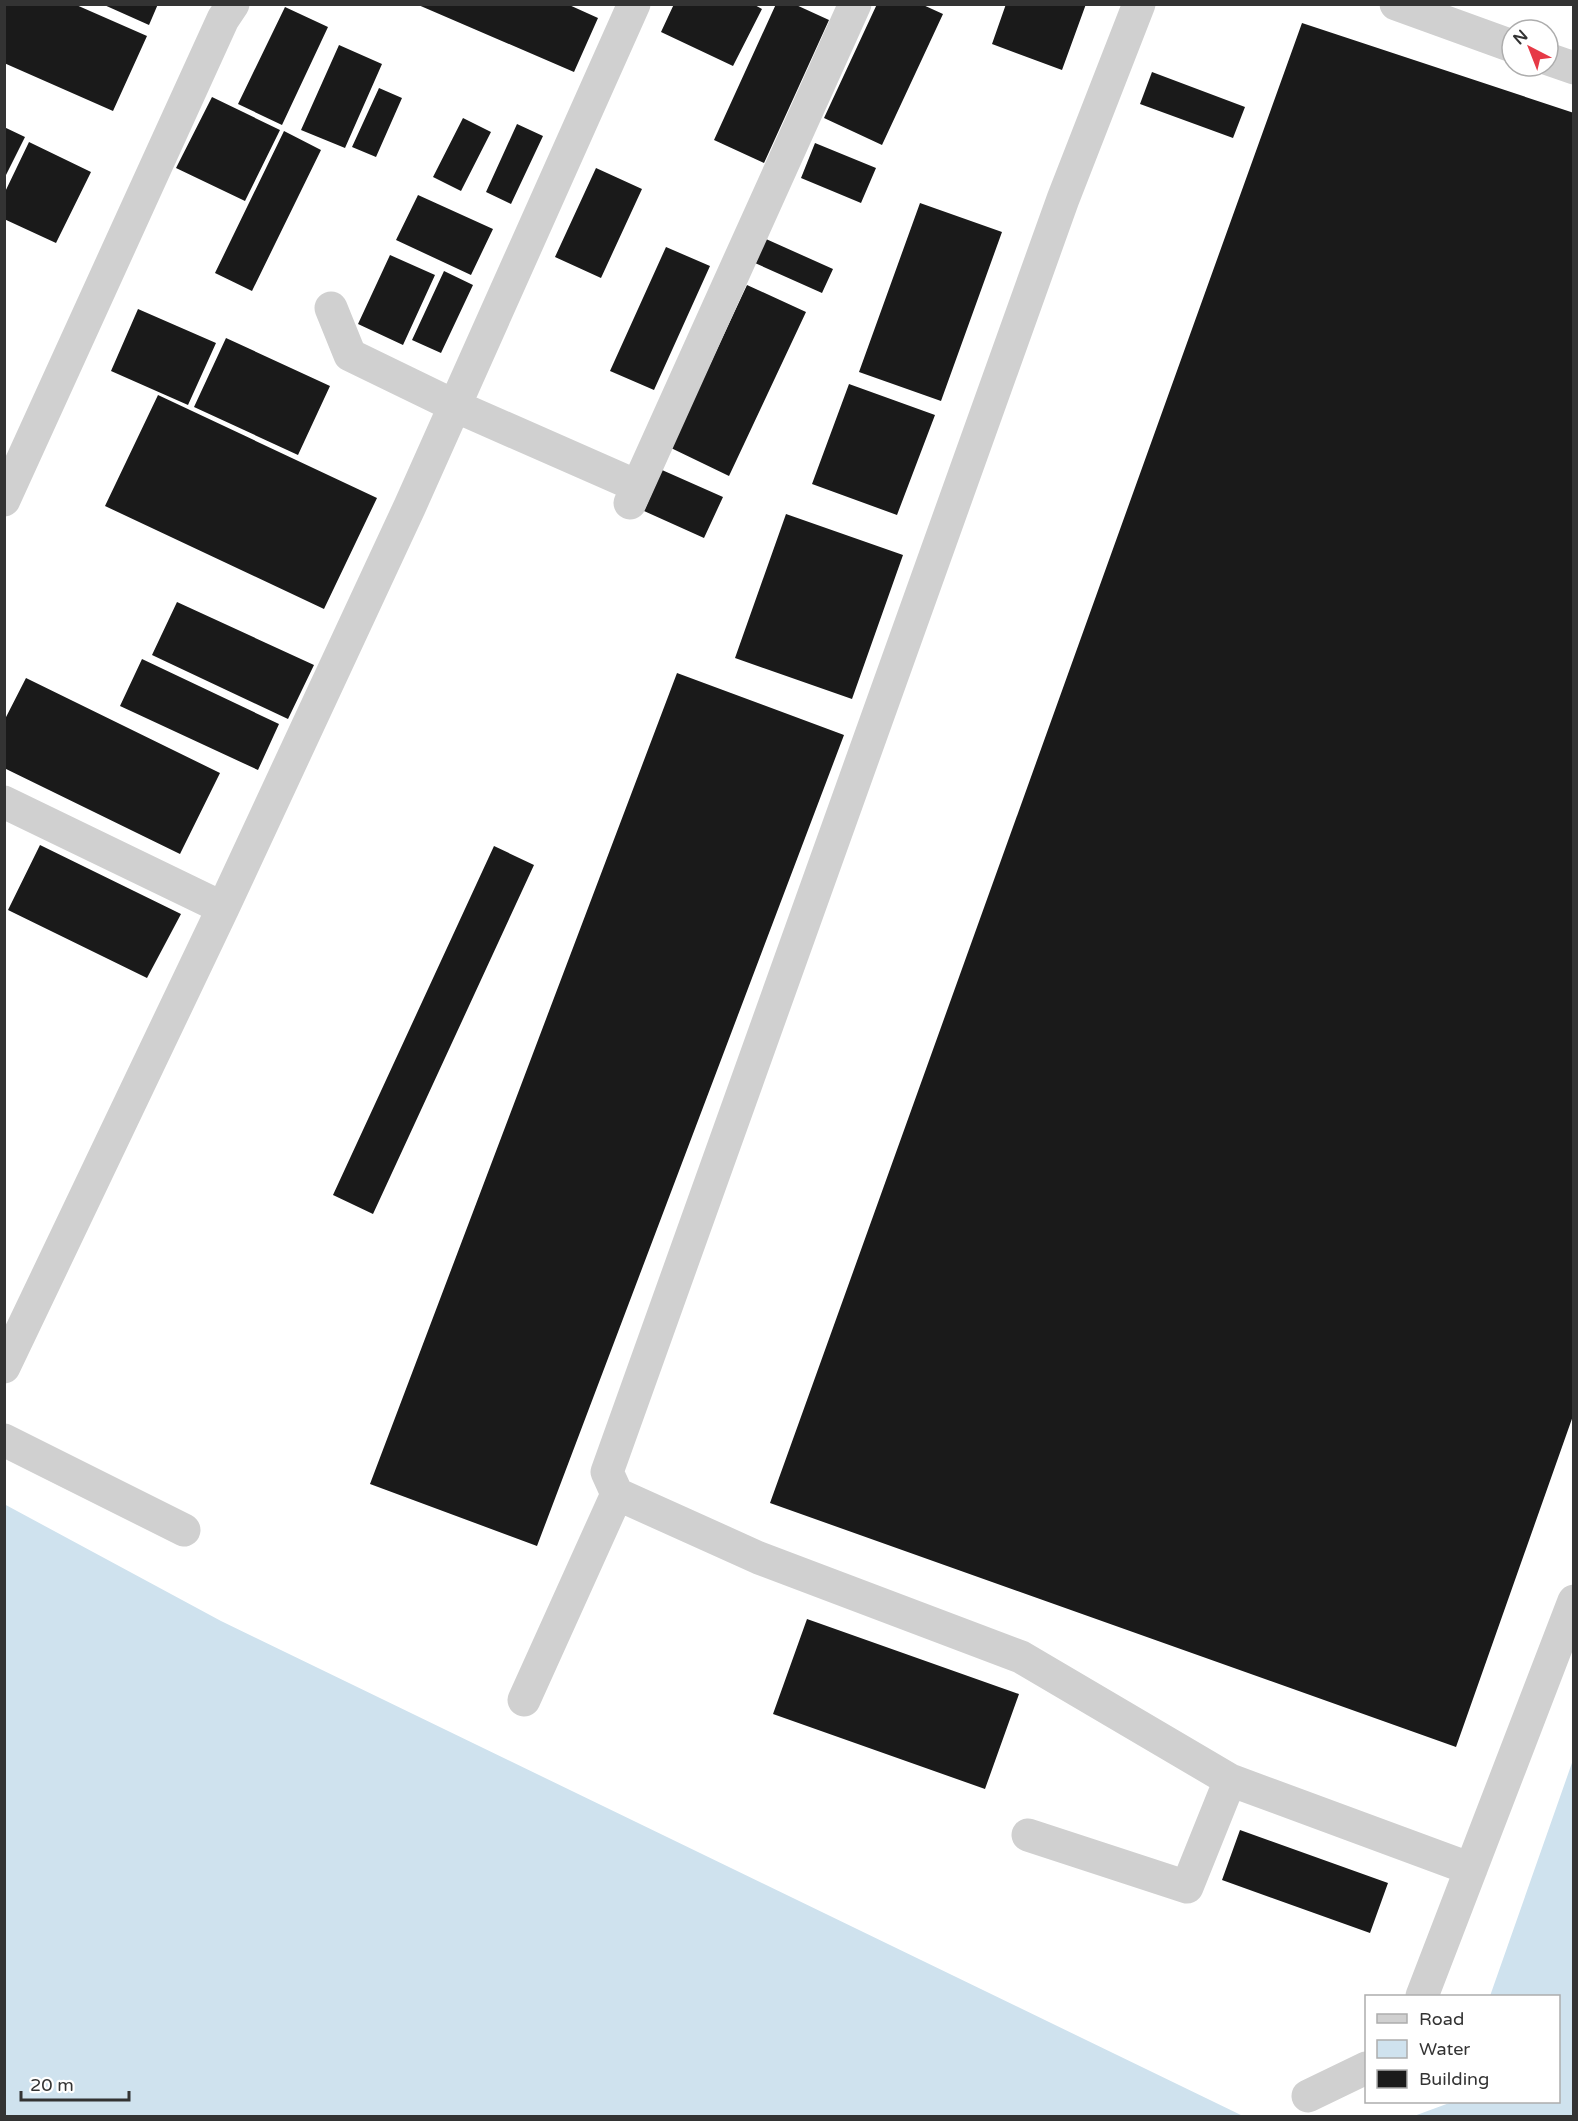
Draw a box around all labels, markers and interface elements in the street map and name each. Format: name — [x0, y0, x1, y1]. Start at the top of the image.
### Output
north arrow — [1500, 18, 1560, 78]
text: N — [1509, 26, 1532, 49]
legend — [1365, 1995, 1560, 2103]
text: Road — [1419, 2008, 1464, 2030]
text: Water — [1419, 2038, 1470, 2060]
scale bar — [21, 2064, 129, 2102]
text: Building — [1419, 2068, 1489, 2090]
text: 20 m — [30, 2074, 74, 2096]

